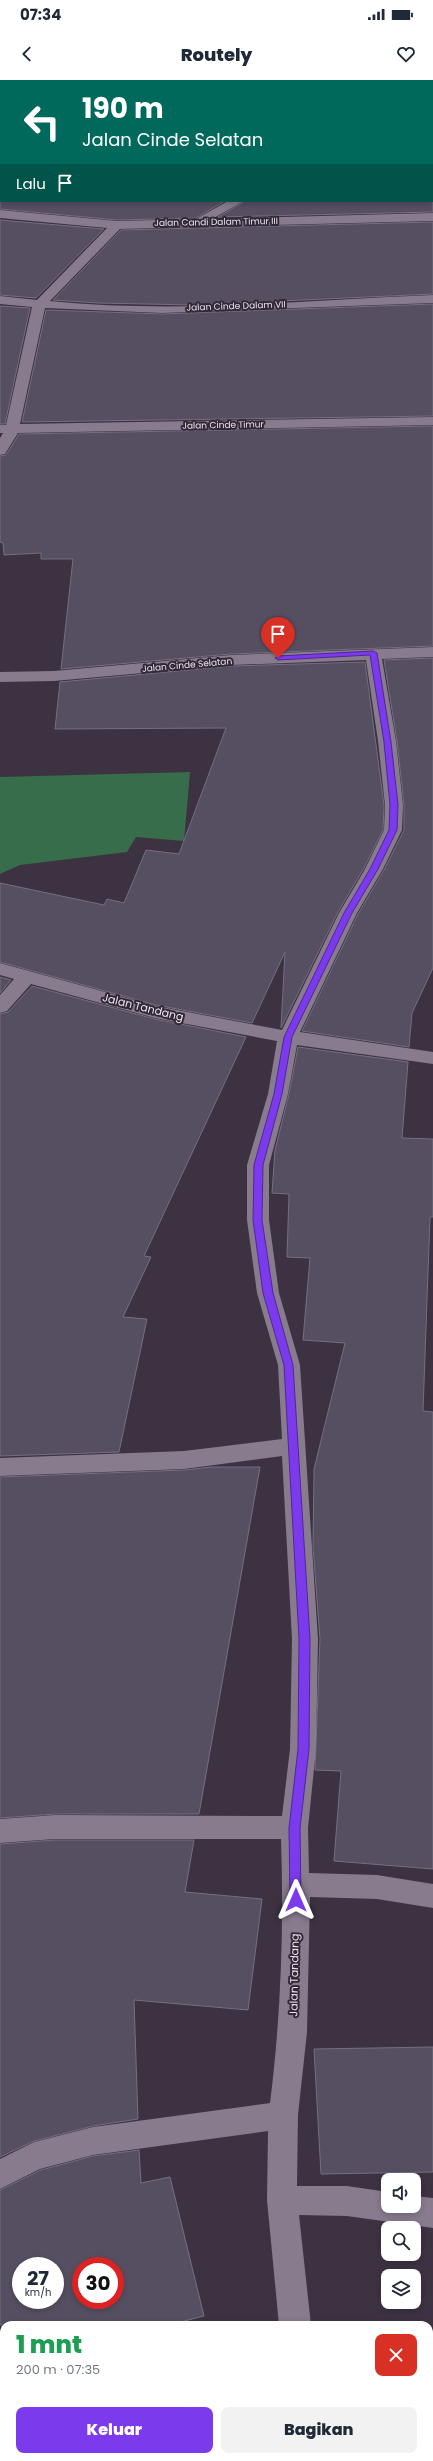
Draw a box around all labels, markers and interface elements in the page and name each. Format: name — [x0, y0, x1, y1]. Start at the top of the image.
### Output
text: 07:34 — [20, 4, 61, 25]
text: Routely — [181, 42, 252, 67]
icon: back — [16, 43, 38, 65]
icon: heart — [395, 43, 417, 65]
text: 190 m — [82, 89, 164, 128]
icon: left — [16, 96, 68, 148]
text: Jalan Cinde Selatan — [82, 127, 263, 152]
icon: arrive — [54, 172, 76, 194]
text: Lalu — [16, 173, 46, 194]
street label: Jalan Candi Dalam Timur III — [154, 215, 278, 229]
street label: Jalan Cinde Dalam VII — [186, 298, 286, 314]
street label: Jalan Cinde Timur — [182, 418, 265, 432]
pin — [261, 617, 295, 658]
icon: arrive — [267, 623, 289, 645]
street label: Jalan Cinde Selatan — [141, 655, 233, 675]
street label: Jalan Tandang — [101, 989, 185, 1025]
position arrow — [275, 1879, 317, 1921]
street label: Jalan Tandang — [285, 1933, 303, 2017]
map controls — [381, 2173, 421, 2309]
button: sound — [381, 2173, 421, 2213]
button: search — [381, 2221, 421, 2261]
speed limit sign: 30 — [72, 2257, 124, 2309]
text: 27 — [27, 2264, 49, 2292]
button: layers — [381, 2269, 421, 2309]
text: km/h — [25, 2285, 51, 2300]
text: 1 mnt — [16, 2328, 82, 2361]
button: close — [375, 2334, 417, 2376]
text: 200 m · 07:35 — [16, 2360, 100, 2379]
button: Keluar — [16, 2407, 213, 2453]
button: Bagikan — [221, 2407, 417, 2453]

